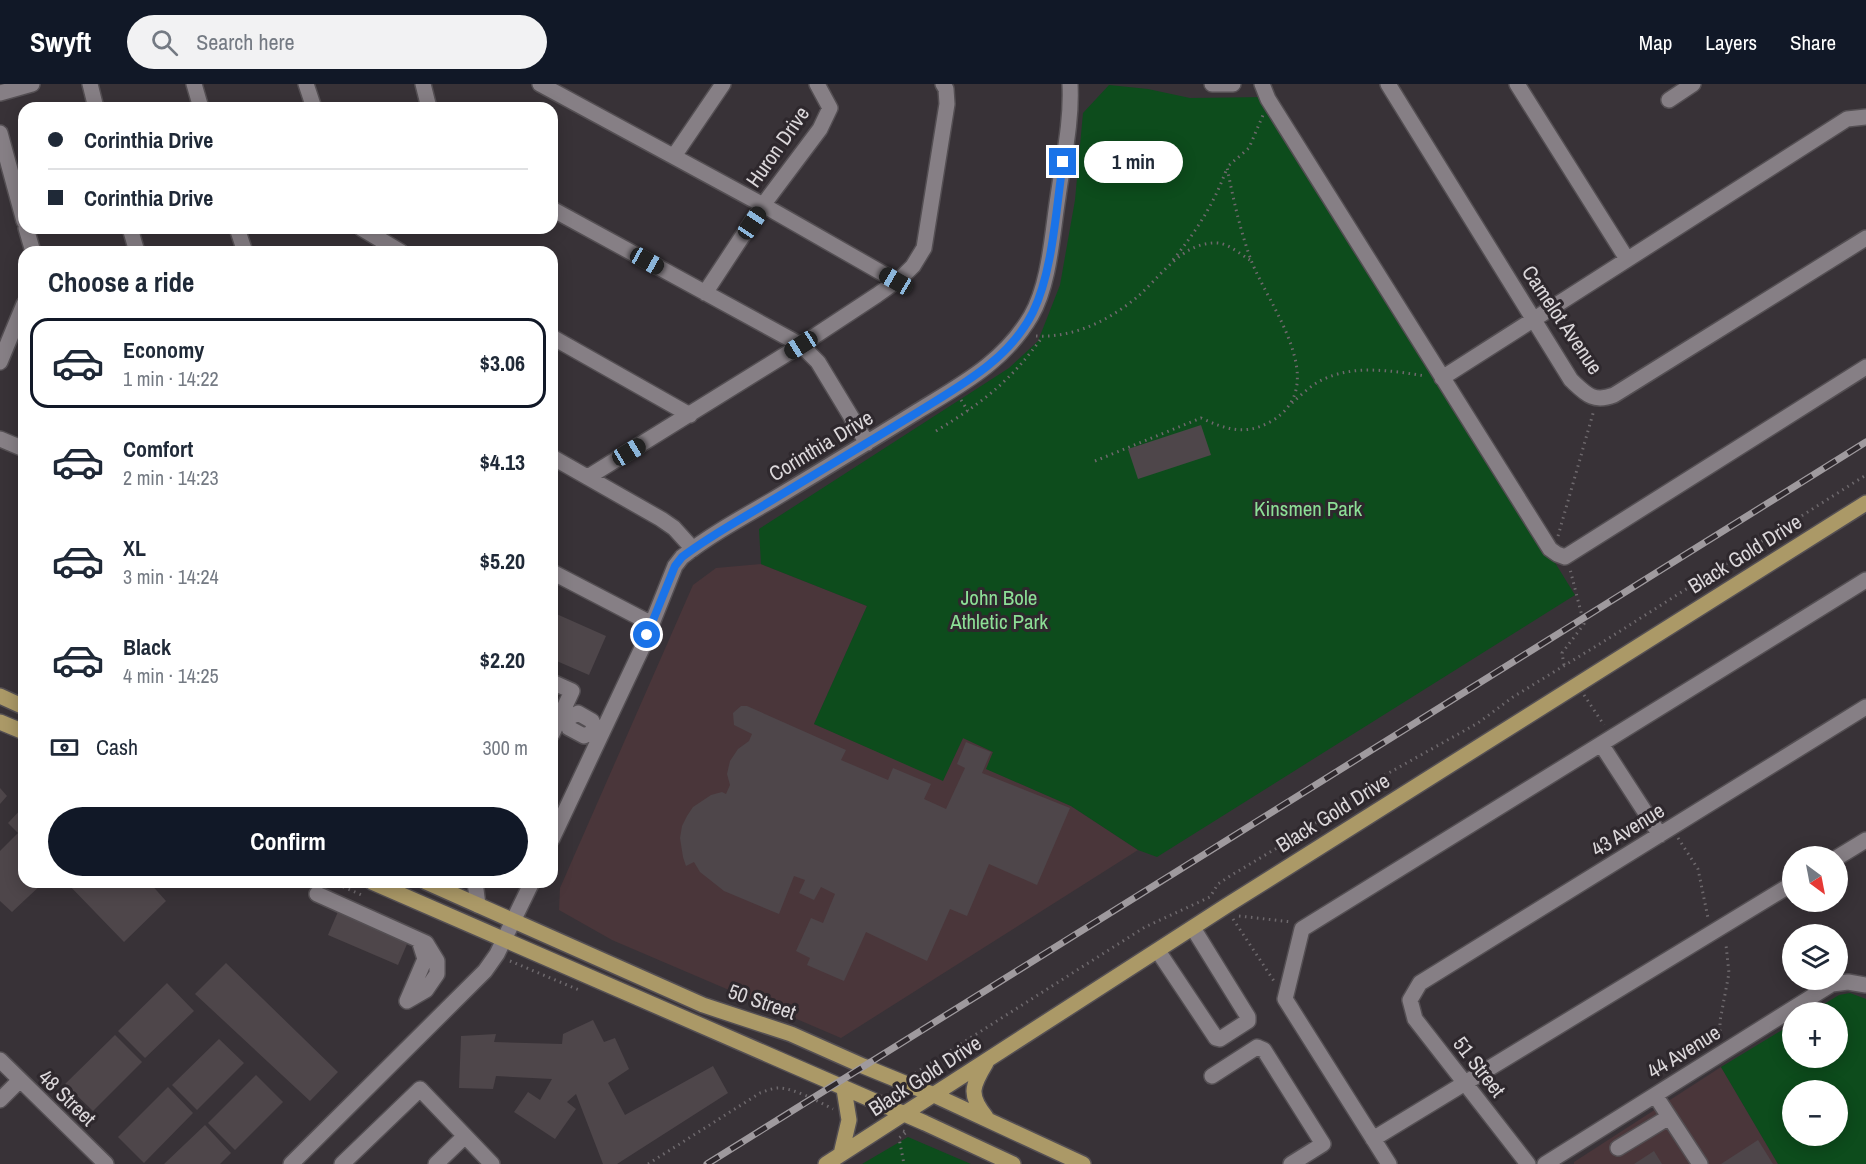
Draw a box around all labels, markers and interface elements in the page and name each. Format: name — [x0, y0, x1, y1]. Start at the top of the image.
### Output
search box — [127, 15, 547, 69]
text: Swyft — [30, 23, 91, 61]
icon: search — [148, 26, 181, 59]
text: Search here — [196, 27, 295, 57]
text: Map — [1639, 28, 1672, 57]
text: Layers — [1705, 28, 1757, 57]
text: Share — [1790, 28, 1836, 57]
street label: Huron Drive — [739, 100, 816, 193]
text: Corinthia Drive — [84, 125, 213, 155]
callout: 1 min — [1084, 141, 1183, 183]
route end — [1049, 148, 1076, 175]
text: 1 min — [1112, 148, 1155, 175]
text: Corinthia Drive — [84, 183, 213, 213]
car — [734, 203, 770, 243]
car — [627, 244, 667, 278]
street label: Camelot Avenue — [1515, 259, 1610, 380]
text: Choose a ride — [48, 264, 194, 300]
car — [876, 264, 916, 298]
car — [781, 328, 821, 362]
text: Economy — [123, 335, 204, 365]
icon: car — [51, 336, 105, 390]
text: $3.06 — [480, 348, 525, 378]
text: 1 min · 14:22 — [123, 365, 219, 392]
street label: Corinthia Drive — [763, 403, 878, 488]
text: Comfort — [123, 434, 193, 464]
icon: car — [51, 435, 105, 489]
car — [609, 435, 649, 469]
text: $4.13 — [480, 447, 525, 477]
text: 2 min · 14:23 — [123, 464, 219, 491]
park label: Kinsmen Park — [1254, 494, 1362, 523]
street label: Black Gold Drive — [1682, 507, 1807, 600]
text: XL — [123, 533, 146, 563]
icon: car — [51, 534, 105, 588]
text: $5.20 — [480, 546, 525, 576]
text: 3 min · 14:24 — [123, 563, 219, 590]
park label: John Bole Athletic Park — [949, 583, 1048, 636]
route start — [633, 621, 660, 648]
text: Black — [123, 632, 171, 662]
icon: car — [51, 633, 105, 687]
text: $2.20 — [480, 645, 525, 675]
text: 4 min · 14:25 — [123, 662, 219, 689]
icon: cash — [48, 731, 81, 764]
text: Cash — [96, 732, 138, 762]
text: 300 m — [482, 734, 528, 761]
street label: Black Gold Drive — [1270, 766, 1395, 859]
street label: 43 Avenue — [1586, 796, 1670, 863]
button: Confirm — [48, 807, 528, 876]
north arrow — [1782, 846, 1848, 912]
map controls — [1782, 846, 1848, 1146]
button: layers — [1782, 924, 1848, 990]
street label: 50 Street — [724, 976, 800, 1027]
button: + — [1782, 1002, 1848, 1068]
street label: 44 Avenue — [1642, 1018, 1726, 1085]
street label: Black Gold Drive — [863, 1028, 987, 1123]
street label: 51 Street — [1446, 1030, 1512, 1103]
street label: 48 Street — [32, 1063, 103, 1132]
button: − — [1782, 1080, 1848, 1146]

